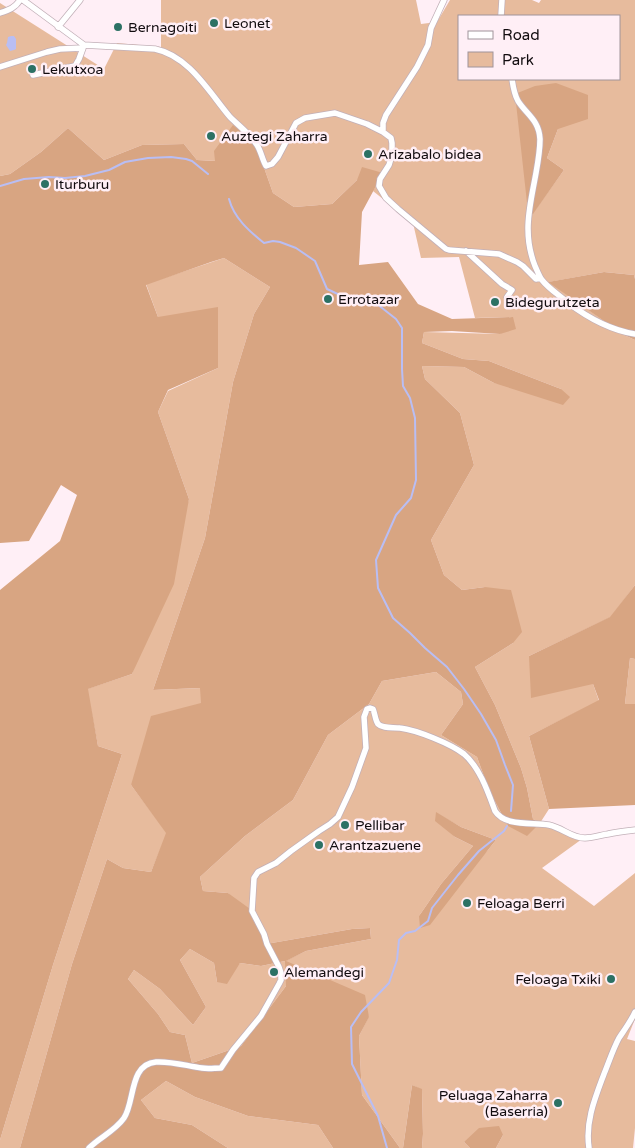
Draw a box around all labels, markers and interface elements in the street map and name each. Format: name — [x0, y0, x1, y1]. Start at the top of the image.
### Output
place label: Leonet — [224, 15, 271, 32]
legend — [458, 15, 620, 80]
marker: Leonet — [208, 17, 220, 29]
place label: Bernagoiti — [128, 19, 197, 36]
marker: Bernagoiti — [112, 21, 124, 33]
text: Road — [502, 26, 540, 44]
text: Park — [502, 51, 534, 69]
place label: Lekutxoa — [42, 61, 103, 78]
marker: Lekutxoa — [26, 63, 38, 75]
place label: Auztegi Zaharra — [221, 128, 328, 145]
marker: Auztegi Zaharra — [205, 130, 217, 142]
place label: Arizabalo bidea — [378, 146, 481, 163]
marker: Arizabalo bidea — [362, 148, 374, 160]
place label: Iturburu — [55, 176, 109, 193]
marker: Iturburu — [39, 178, 51, 190]
place label: Errotazar — [338, 291, 400, 308]
marker: Errotazar — [322, 293, 334, 305]
place label: Bidegurutzeta — [505, 294, 600, 311]
marker: Bidegurutzeta — [489, 296, 501, 308]
place label: Pellibar — [355, 817, 405, 834]
marker: Pellibar — [339, 819, 351, 831]
place label: Arantzazuene — [329, 837, 421, 854]
marker: Arantzazuene — [313, 839, 325, 851]
place label: Feloaga Berri — [477, 895, 565, 912]
marker: Feloaga Berri — [461, 897, 473, 909]
place label: Alemandegi — [284, 964, 364, 981]
marker: Alemandegi — [268, 966, 280, 978]
place label: Feloaga Txiki — [515, 971, 601, 988]
marker: Feloaga Txiki — [605, 973, 617, 985]
place label: Peluaga Zaharra (Baserria) — [439, 1087, 548, 1120]
marker: Peluaga Zaharra (Baserria) — [552, 1097, 564, 1109]

